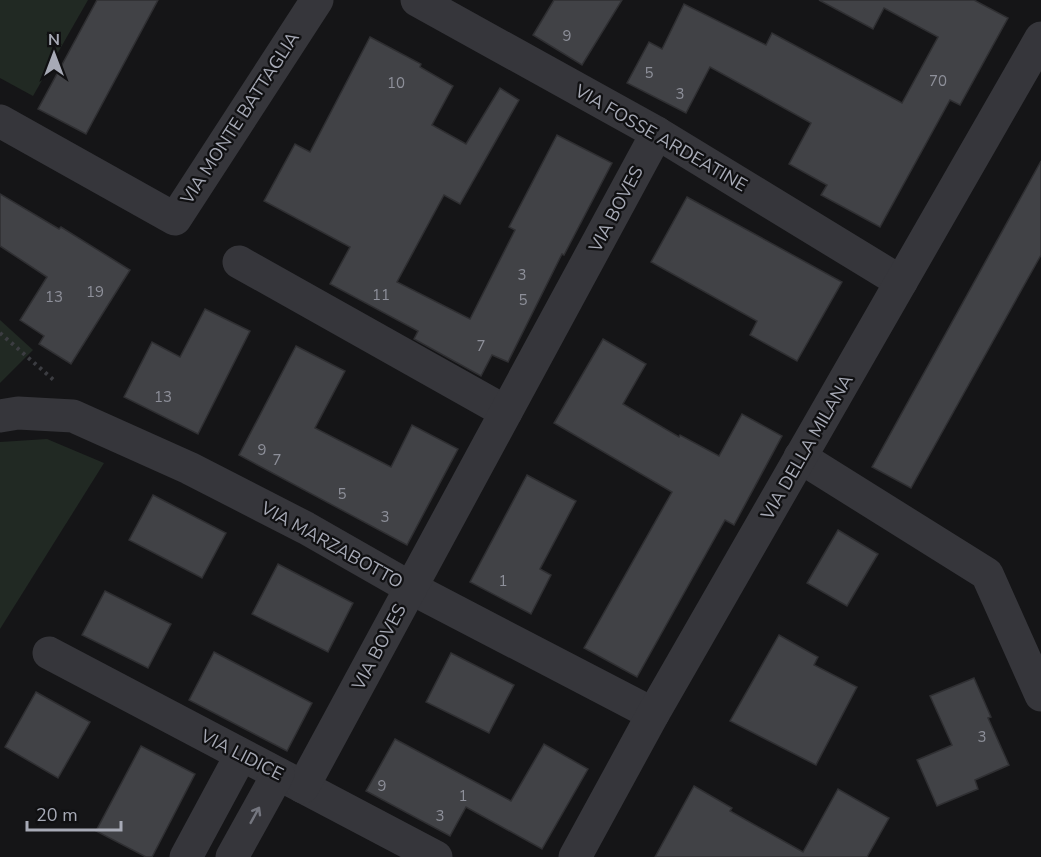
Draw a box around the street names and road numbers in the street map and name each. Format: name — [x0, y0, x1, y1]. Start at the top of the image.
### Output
street label: VIA MONTE BATTAGLIA — [175, 27, 305, 210]
street label: VIA FOSSE ARDEATINE — [570, 78, 752, 197]
street label: VIA BOVES — [583, 162, 649, 257]
street label: VIA DELLA MILANA — [755, 370, 859, 525]
street label: VIA MARZABOTTO — [256, 495, 407, 594]
street label: VIA BOVES — [346, 600, 412, 695]
street label: VIA LIDICE — [196, 723, 287, 786]

